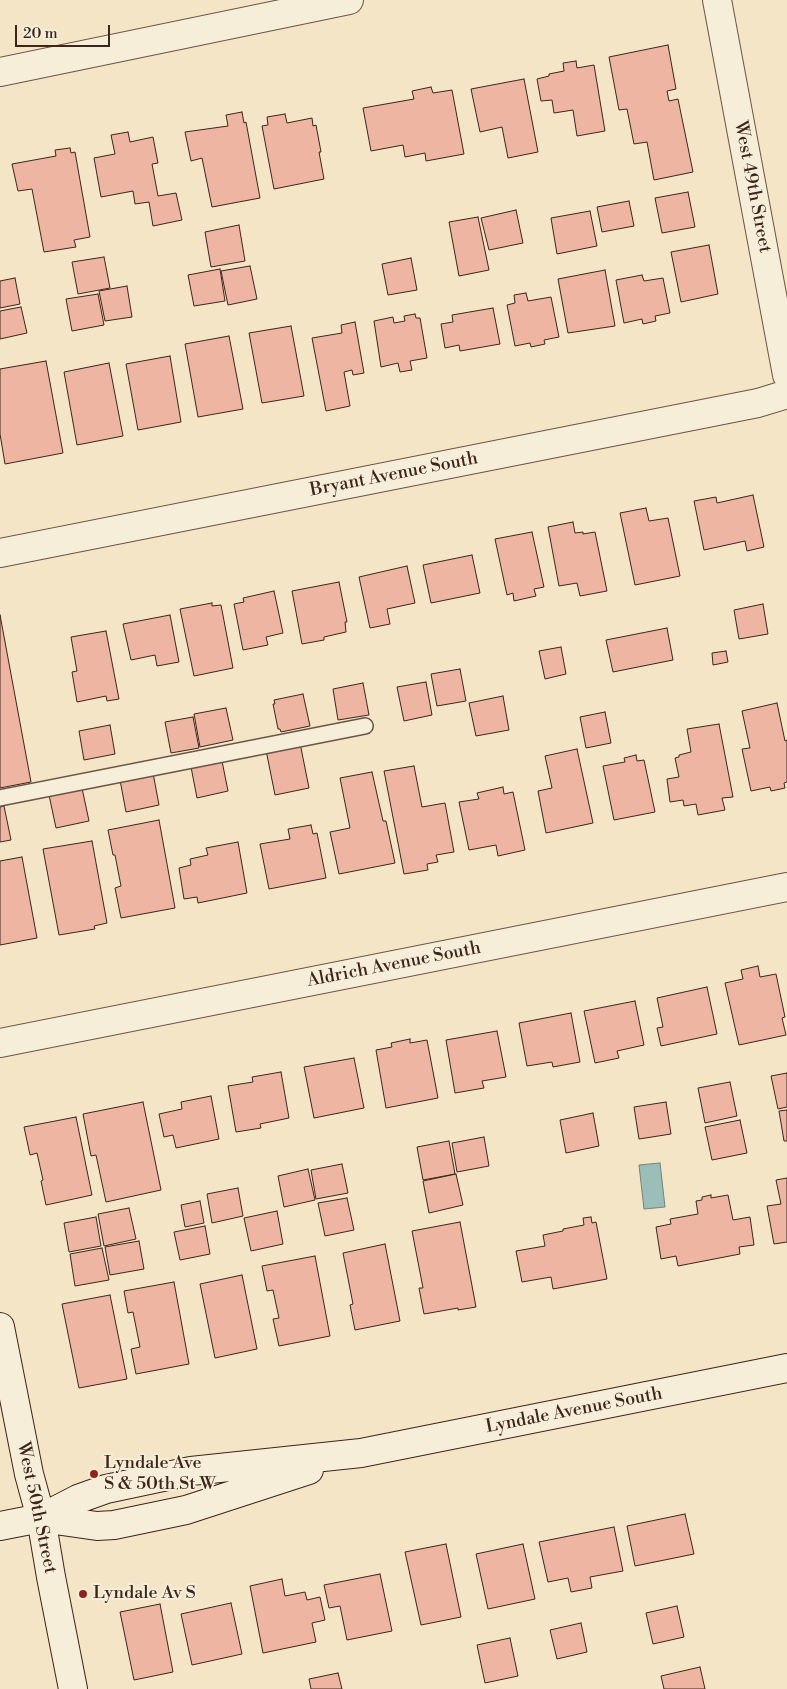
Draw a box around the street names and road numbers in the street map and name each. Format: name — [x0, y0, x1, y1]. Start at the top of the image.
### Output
street label: West 49th Street — [729, 119, 775, 255]
street label: Bryant Avenue South — [308, 448, 480, 502]
street label: Aldrich Avenue South — [305, 938, 483, 992]
street label: Lyndale Avenue South — [484, 1383, 664, 1439]
street label: West 50th Street — [11, 1440, 61, 1576]

